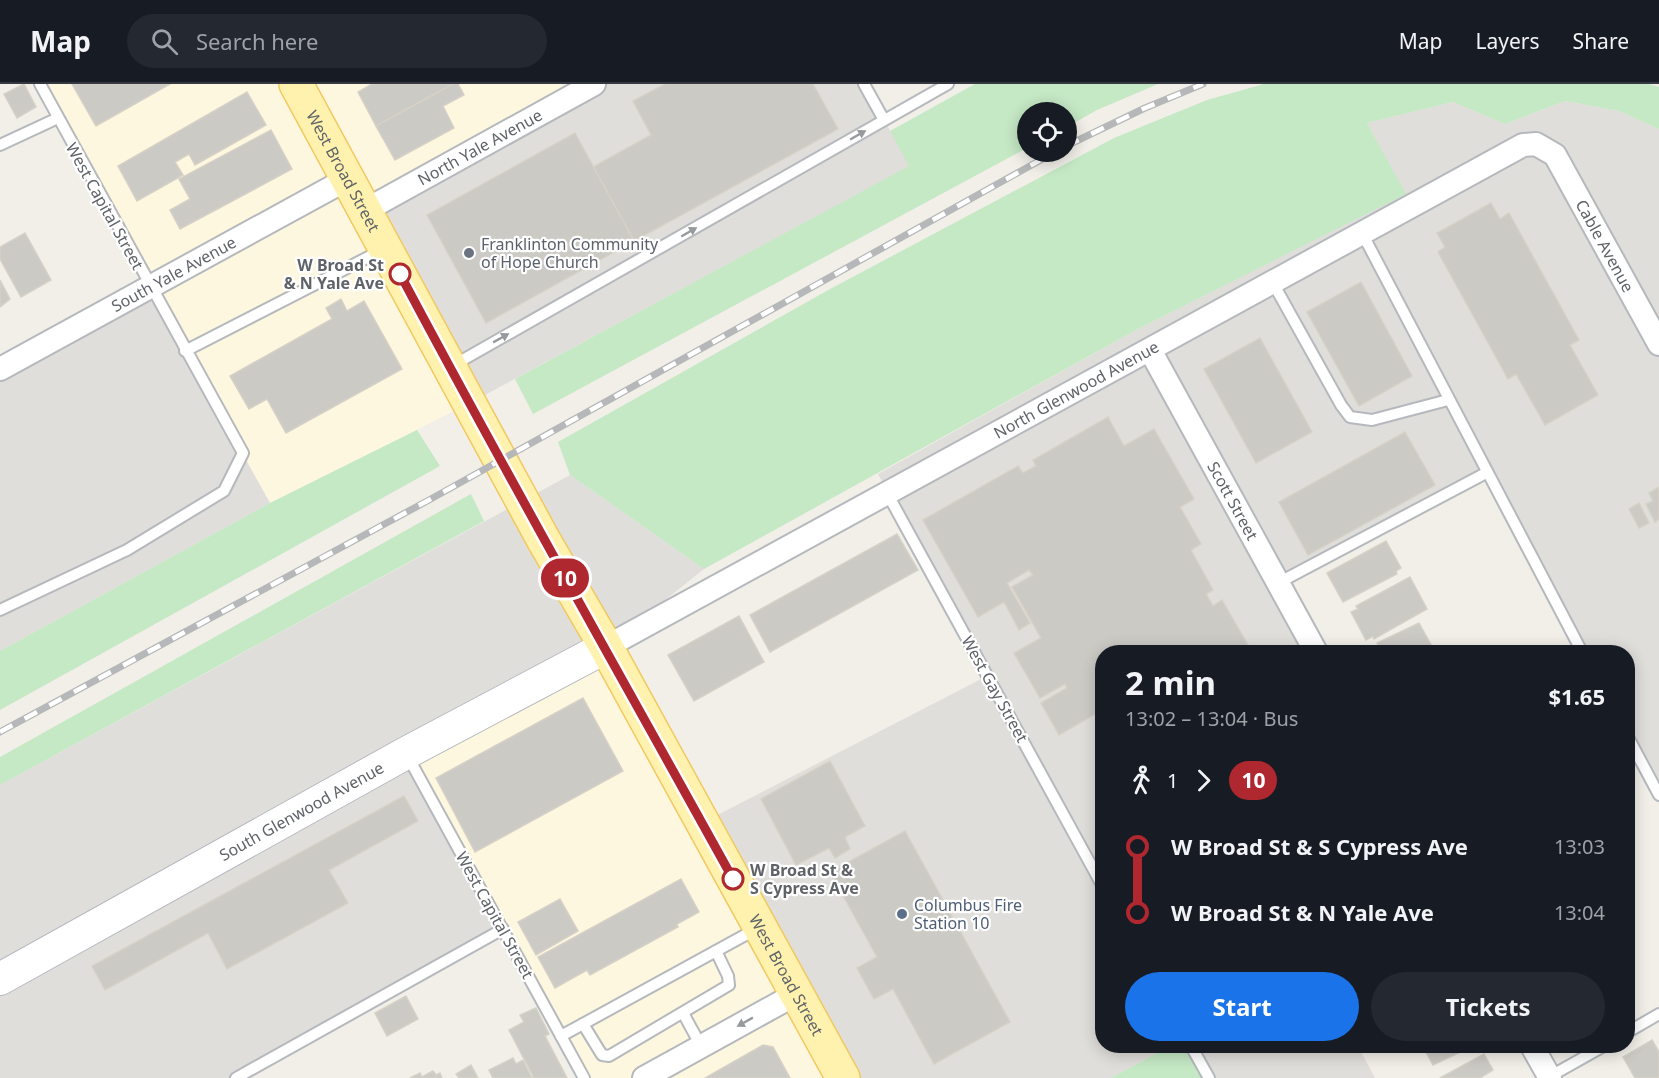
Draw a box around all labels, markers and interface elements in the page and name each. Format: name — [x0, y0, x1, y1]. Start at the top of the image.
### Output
search box — [127, 14, 547, 68]
text: Map — [30, 22, 91, 60]
icon: search — [148, 25, 181, 58]
text: Search here — [196, 26, 318, 56]
text: Map — [1399, 27, 1443, 55]
text: Layers — [1476, 27, 1540, 55]
text: Share — [1573, 27, 1629, 55]
map controls — [1017, 102, 1077, 162]
button: locate — [1017, 102, 1077, 162]
street label: North Yale Avenue — [414, 104, 546, 190]
street label: West Broad Street — [301, 106, 385, 236]
one-way arrow — [850, 130, 867, 140]
street label: West Capital Street — [61, 139, 149, 274]
street label: Cable Avenue — [1571, 196, 1639, 296]
one-way arrow — [681, 226, 697, 237]
street label: South Yale Avenue — [107, 231, 240, 317]
place label: Franklinton Community of Hope Church — [481, 233, 659, 273]
marker: Franklinton Community of Hope Church — [462, 246, 476, 260]
place label: W Broad St & N Yale Ave — [284, 254, 384, 294]
marker: W Broad St & N Yale Ave — [389, 263, 411, 285]
one-way arrow — [493, 333, 510, 343]
street label: North Glenwood Avenue — [990, 335, 1163, 444]
street label: Scott Street — [1202, 457, 1263, 544]
line badge: 10 — [538, 558, 592, 598]
text: 10 — [553, 564, 577, 592]
street label: West Gay Street — [957, 632, 1034, 746]
text: 2 min — [1125, 660, 1216, 705]
text: $1.65 — [1548, 681, 1605, 711]
text: 13:02 – 13:04 · Bus — [1125, 705, 1298, 732]
street label: South Glenwood Avenue — [215, 757, 388, 866]
icon: walk — [1125, 764, 1158, 797]
icon: forward — [1187, 764, 1220, 797]
text: 10 — [1241, 766, 1265, 794]
text: 1 — [1167, 767, 1178, 794]
text: W Broad St & S Cypress Ave — [1171, 831, 1468, 861]
text: 13:03 — [1554, 833, 1605, 860]
street label: West Capital Street — [451, 848, 539, 983]
place label: W Broad St & S Cypress Ave — [750, 859, 859, 899]
marker: W Broad St & S Cypress Ave — [722, 868, 744, 890]
place label: Columbus Fire Station 10 — [914, 894, 1022, 934]
text: W Broad St & N Yale Ave — [1171, 897, 1434, 927]
text: 13:04 — [1554, 899, 1605, 926]
marker: Columbus Fire Station 10 — [895, 907, 909, 921]
street label: West Broad Street — [744, 910, 829, 1040]
button: Start — [1125, 972, 1359, 1041]
button: Tickets — [1371, 972, 1605, 1041]
one-way arrow — [736, 1017, 753, 1027]

